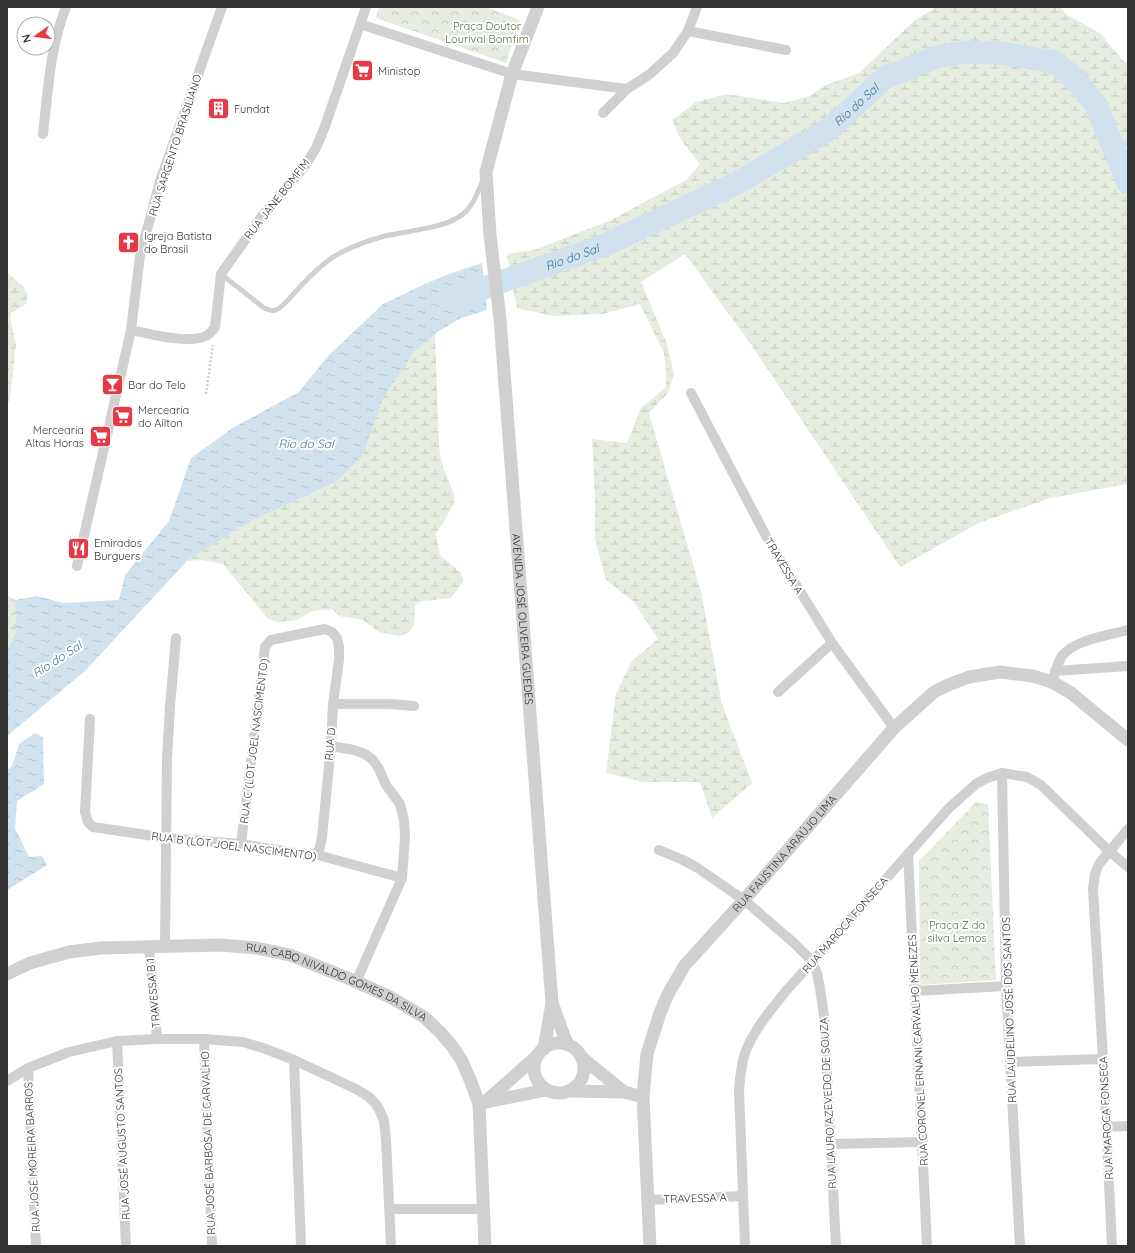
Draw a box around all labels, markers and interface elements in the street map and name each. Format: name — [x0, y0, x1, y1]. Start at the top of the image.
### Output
north arrow — [16, 16, 56, 56]
park label: Praça Doutor Lourival Bomfim — [445, 19, 529, 46]
text: N — [19, 33, 34, 44]
supermarket icon: Ministop — [349, 58, 375, 84]
place label: Ministop — [378, 64, 421, 78]
street label: RUA SARGENTO BRASILIANO — [145, 72, 205, 218]
water label: Rio do Sal — [830, 79, 882, 129]
building icon: Fundat — [206, 96, 232, 122]
place label: Fundat — [234, 102, 270, 116]
street label: RUA JANE BOMFIM — [241, 156, 313, 242]
church icon: Igreja Batista do Brasil — [116, 229, 142, 255]
place label: Igreja Batista do Brasil — [144, 229, 212, 256]
water label: Rio do Sal — [543, 240, 602, 273]
bar icon: Bar do Telo — [100, 372, 126, 398]
place label: Bar do Telo — [128, 378, 186, 392]
supermarket icon: Mercearia do Ailton — [109, 403, 135, 429]
place label: Mercearia do Ailton — [138, 403, 189, 430]
place label: Mercearia Altas Horas — [25, 423, 84, 450]
supermarket icon: Mercearia Altas Horas — [87, 423, 113, 449]
water label: Rio do Sal — [278, 436, 335, 451]
street label: AVENIDA JOSÉ OLIVEIRA GUEDES — [509, 533, 536, 705]
street label: TRAVESSA A — [762, 535, 806, 597]
restaurant icon: Emirados Burguers — [66, 536, 92, 562]
place label: Emirados Burguers — [94, 536, 142, 563]
water label: Rio do Sal — [30, 637, 85, 680]
street label: RUA C (LOT JOEL NASCIMENTO) — [237, 658, 271, 824]
street label: RUA D — [322, 727, 338, 761]
street label: RUA FAUSTINA ARAÚJO LIMA — [729, 792, 840, 915]
street label: RUA B (LOT JOEL NASCIMENTO) — [151, 829, 317, 863]
street label: RUA MAROCA FONSECA — [799, 874, 891, 976]
street label: RUA LAUDELINO JOSÉ DOS SANTOS — [999, 917, 1019, 1103]
park label: Praça Z da silva Lemos — [927, 918, 987, 945]
street label: RUA CORONEL ERNANI CARVALHO MENEZES — [905, 934, 931, 1166]
street label: RUA CABO NIVALDO GOMES DA SILVA — [245, 940, 430, 1024]
street label: TRAVESSA B 1 — [143, 957, 163, 1029]
street label: RUA LAURO AZEVEDO DE SOUZA — [817, 1017, 839, 1189]
street label: RUA JOSÉ BARBOSA DE CARVALHO — [198, 1051, 218, 1235]
street label: RUA MAROCA FONSECA — [1096, 1056, 1116, 1180]
street label: RUA JOSÉ AUGUSTO SANTOS — [111, 1068, 133, 1220]
street label: RUA JOSÉ MOREIRA BARROS — [21, 1082, 43, 1232]
street label: TRAVESSA A — [663, 1190, 727, 1206]

